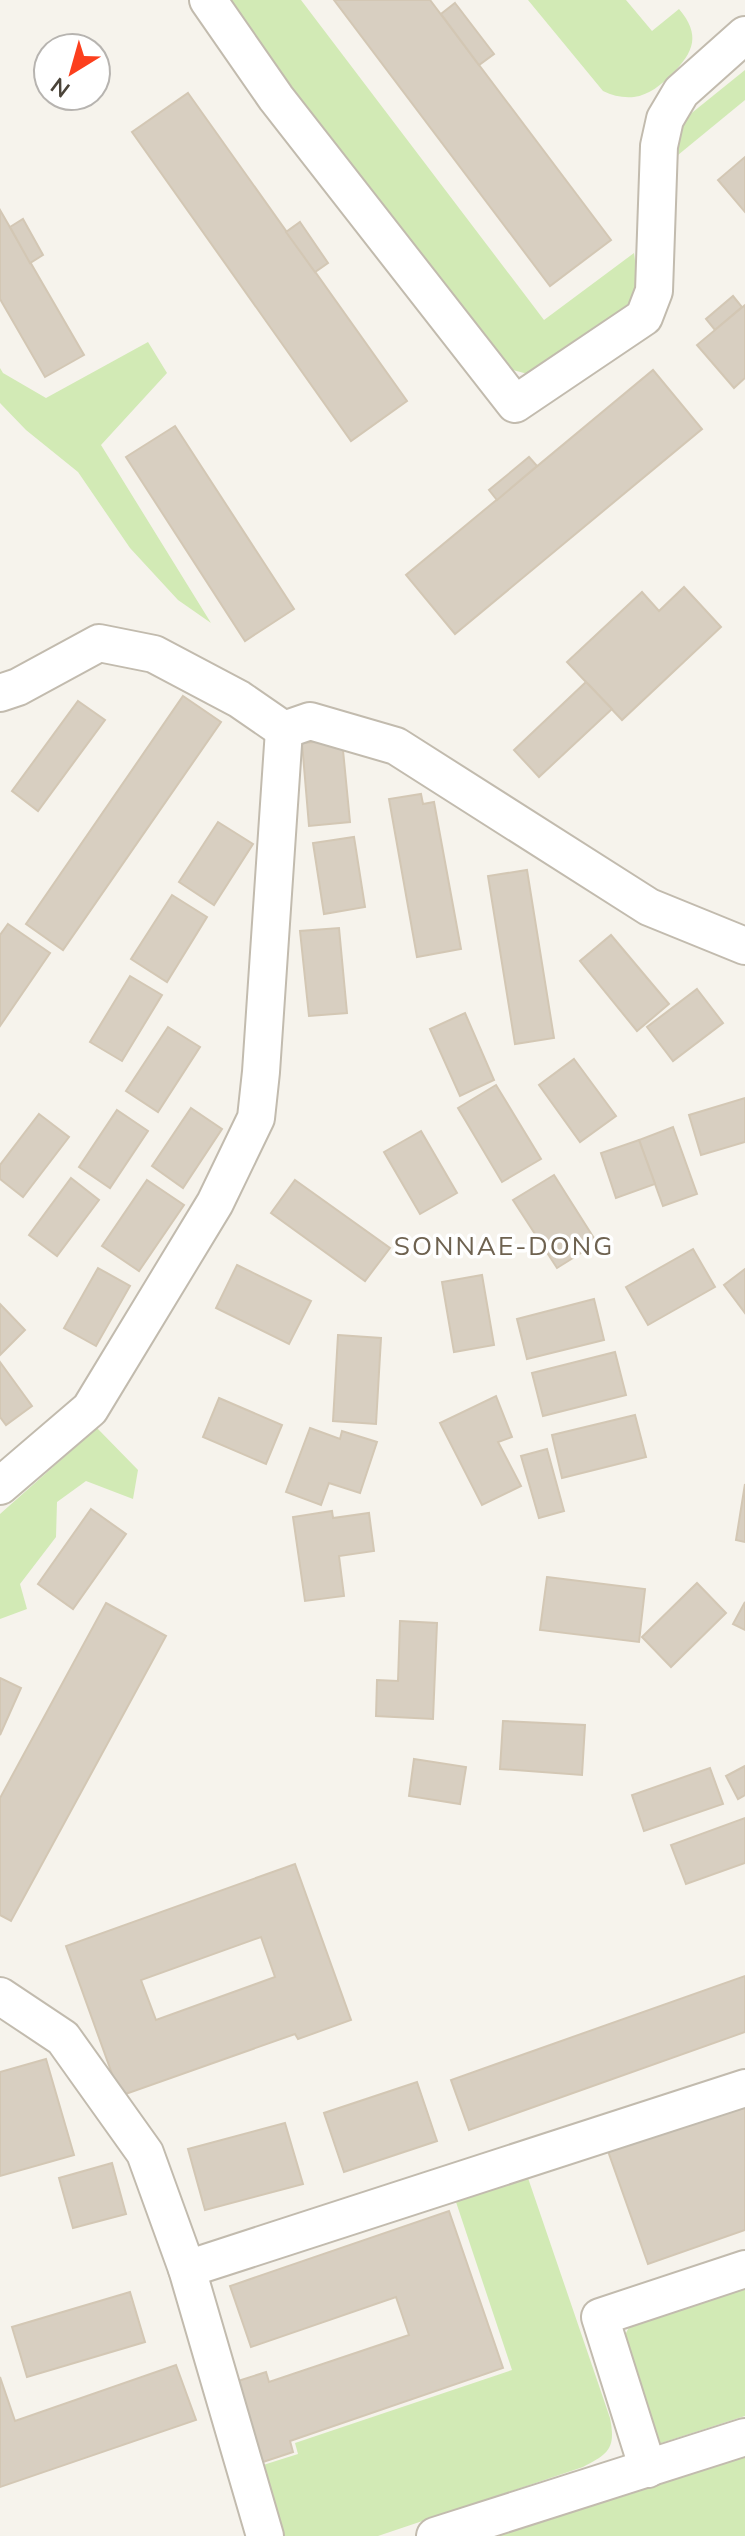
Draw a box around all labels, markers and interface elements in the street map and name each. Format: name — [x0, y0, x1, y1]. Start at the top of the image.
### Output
north arrow — [32, 32, 112, 112]
text: N — [45, 72, 75, 104]
district label: SONNAE-DONG — [394, 1229, 614, 1262]

